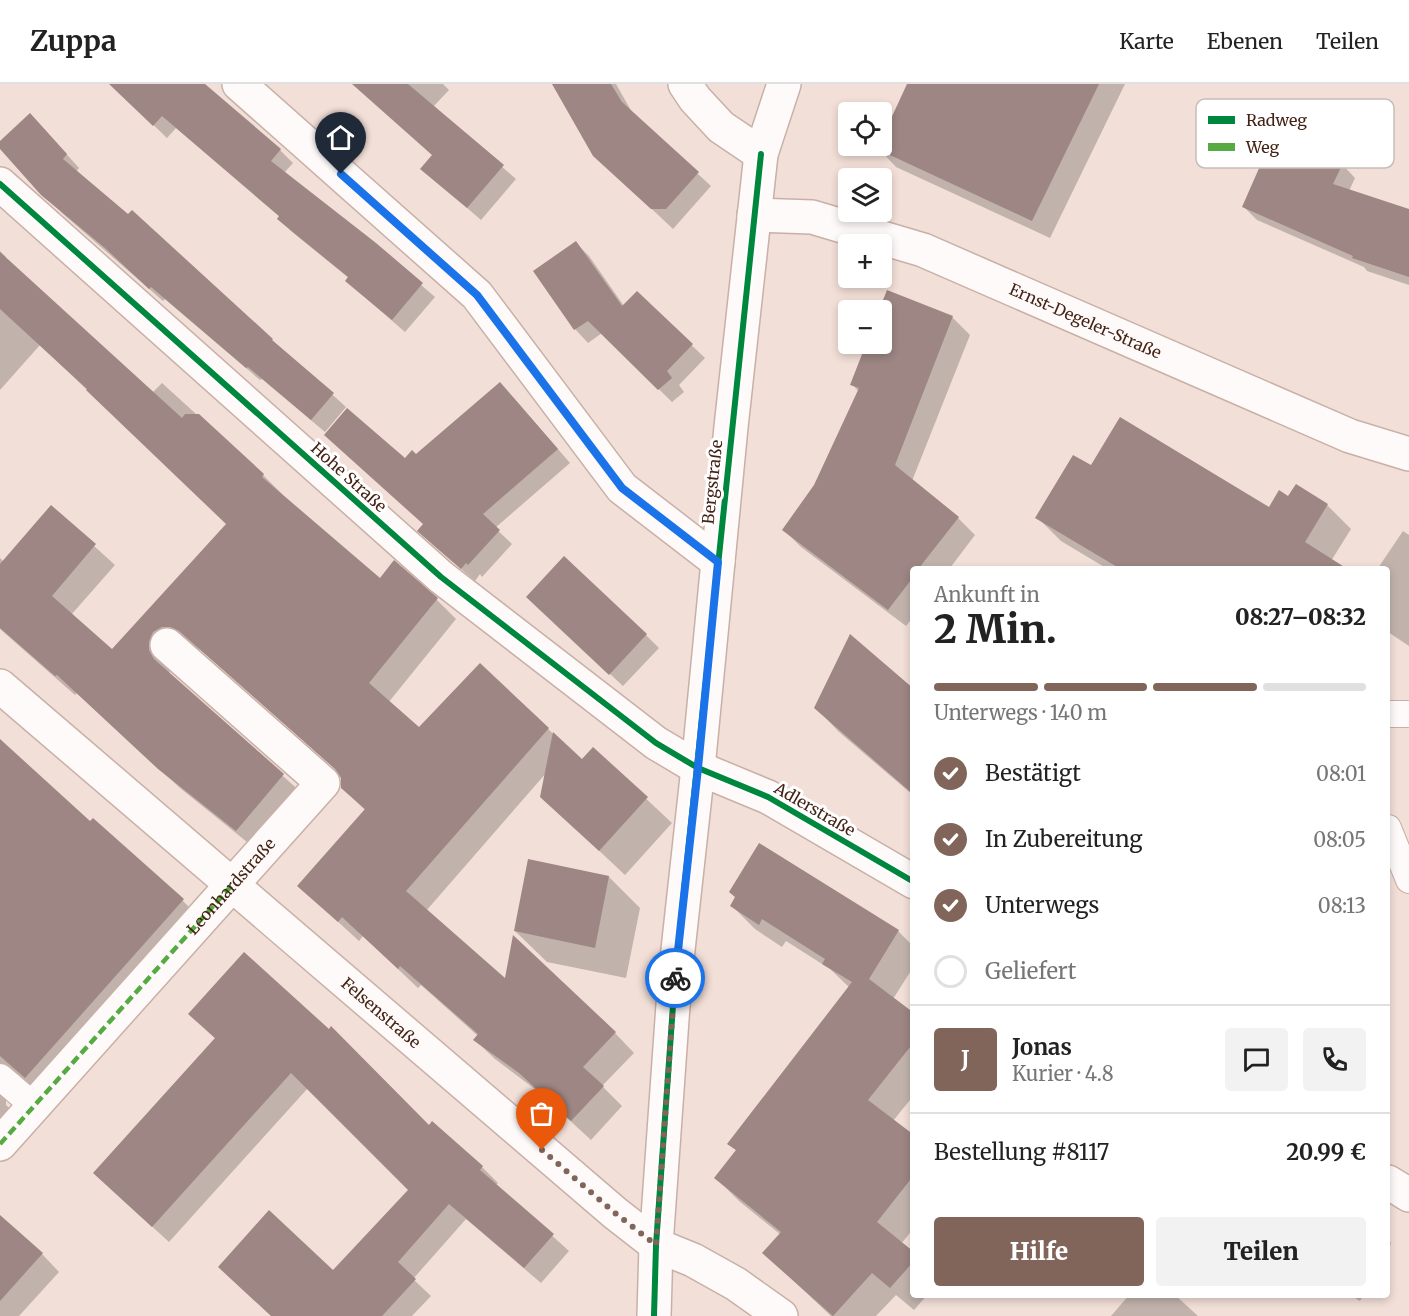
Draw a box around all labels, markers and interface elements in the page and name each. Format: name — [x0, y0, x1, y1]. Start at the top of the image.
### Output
text: Zuppa — [30, 23, 117, 59]
text: Karte — [1119, 28, 1174, 55]
text: Ebenen — [1207, 28, 1283, 55]
text: Teilen — [1316, 28, 1379, 55]
legend — [1196, 99, 1394, 168]
map controls — [838, 102, 892, 354]
button: locate — [838, 102, 892, 156]
text: Radweg — [1246, 110, 1307, 130]
pin — [315, 112, 366, 174]
icon: home — [324, 121, 357, 154]
text: Weg — [1245, 137, 1280, 157]
button: layers — [838, 168, 892, 222]
button: + — [838, 234, 892, 288]
street label: Ernst-Degeler-Straße — [1006, 279, 1164, 363]
button: − — [838, 300, 892, 354]
street label: Hohe Straße — [307, 438, 391, 516]
street label: Bergstraße — [698, 439, 726, 525]
text: Ankunft in — [934, 582, 1040, 607]
text: 08:27–08:32 — [1235, 603, 1366, 631]
text: 2 Min. — [934, 605, 1057, 654]
text: Unterwegs · 140 m — [934, 700, 1107, 725]
icon: check — [934, 757, 967, 790]
text: Bestätigt — [985, 759, 1081, 787]
text: 08:01 — [1316, 761, 1366, 786]
street label: Adlerstraße — [770, 777, 859, 840]
icon: check — [934, 823, 967, 856]
text: In Zubereitung — [985, 825, 1143, 853]
text: 08:05 — [1313, 827, 1366, 852]
street label: Leonhardstraße — [182, 834, 279, 939]
icon: check — [934, 889, 967, 922]
text: Unterwegs — [985, 891, 1099, 919]
text: 08:13 — [1318, 893, 1366, 918]
courier — [645, 948, 705, 1008]
text: Geliefert — [985, 957, 1076, 985]
icon: bike — [659, 962, 692, 995]
street label: Felsenstraße — [337, 973, 425, 1052]
button: chat — [1225, 1028, 1288, 1091]
button: phone — [1303, 1028, 1366, 1091]
text: Jonas — [1012, 1033, 1072, 1061]
text: J — [961, 1045, 970, 1073]
text: Kurier · 4.8 — [1012, 1061, 1114, 1086]
pin — [516, 1088, 567, 1150]
icon: bag — [525, 1097, 558, 1130]
text: Bestellung #8117 — [934, 1138, 1109, 1166]
text: 20.99 € — [1286, 1138, 1366, 1166]
button: Hilfe — [934, 1217, 1144, 1286]
button: Teilen — [1156, 1217, 1366, 1286]

